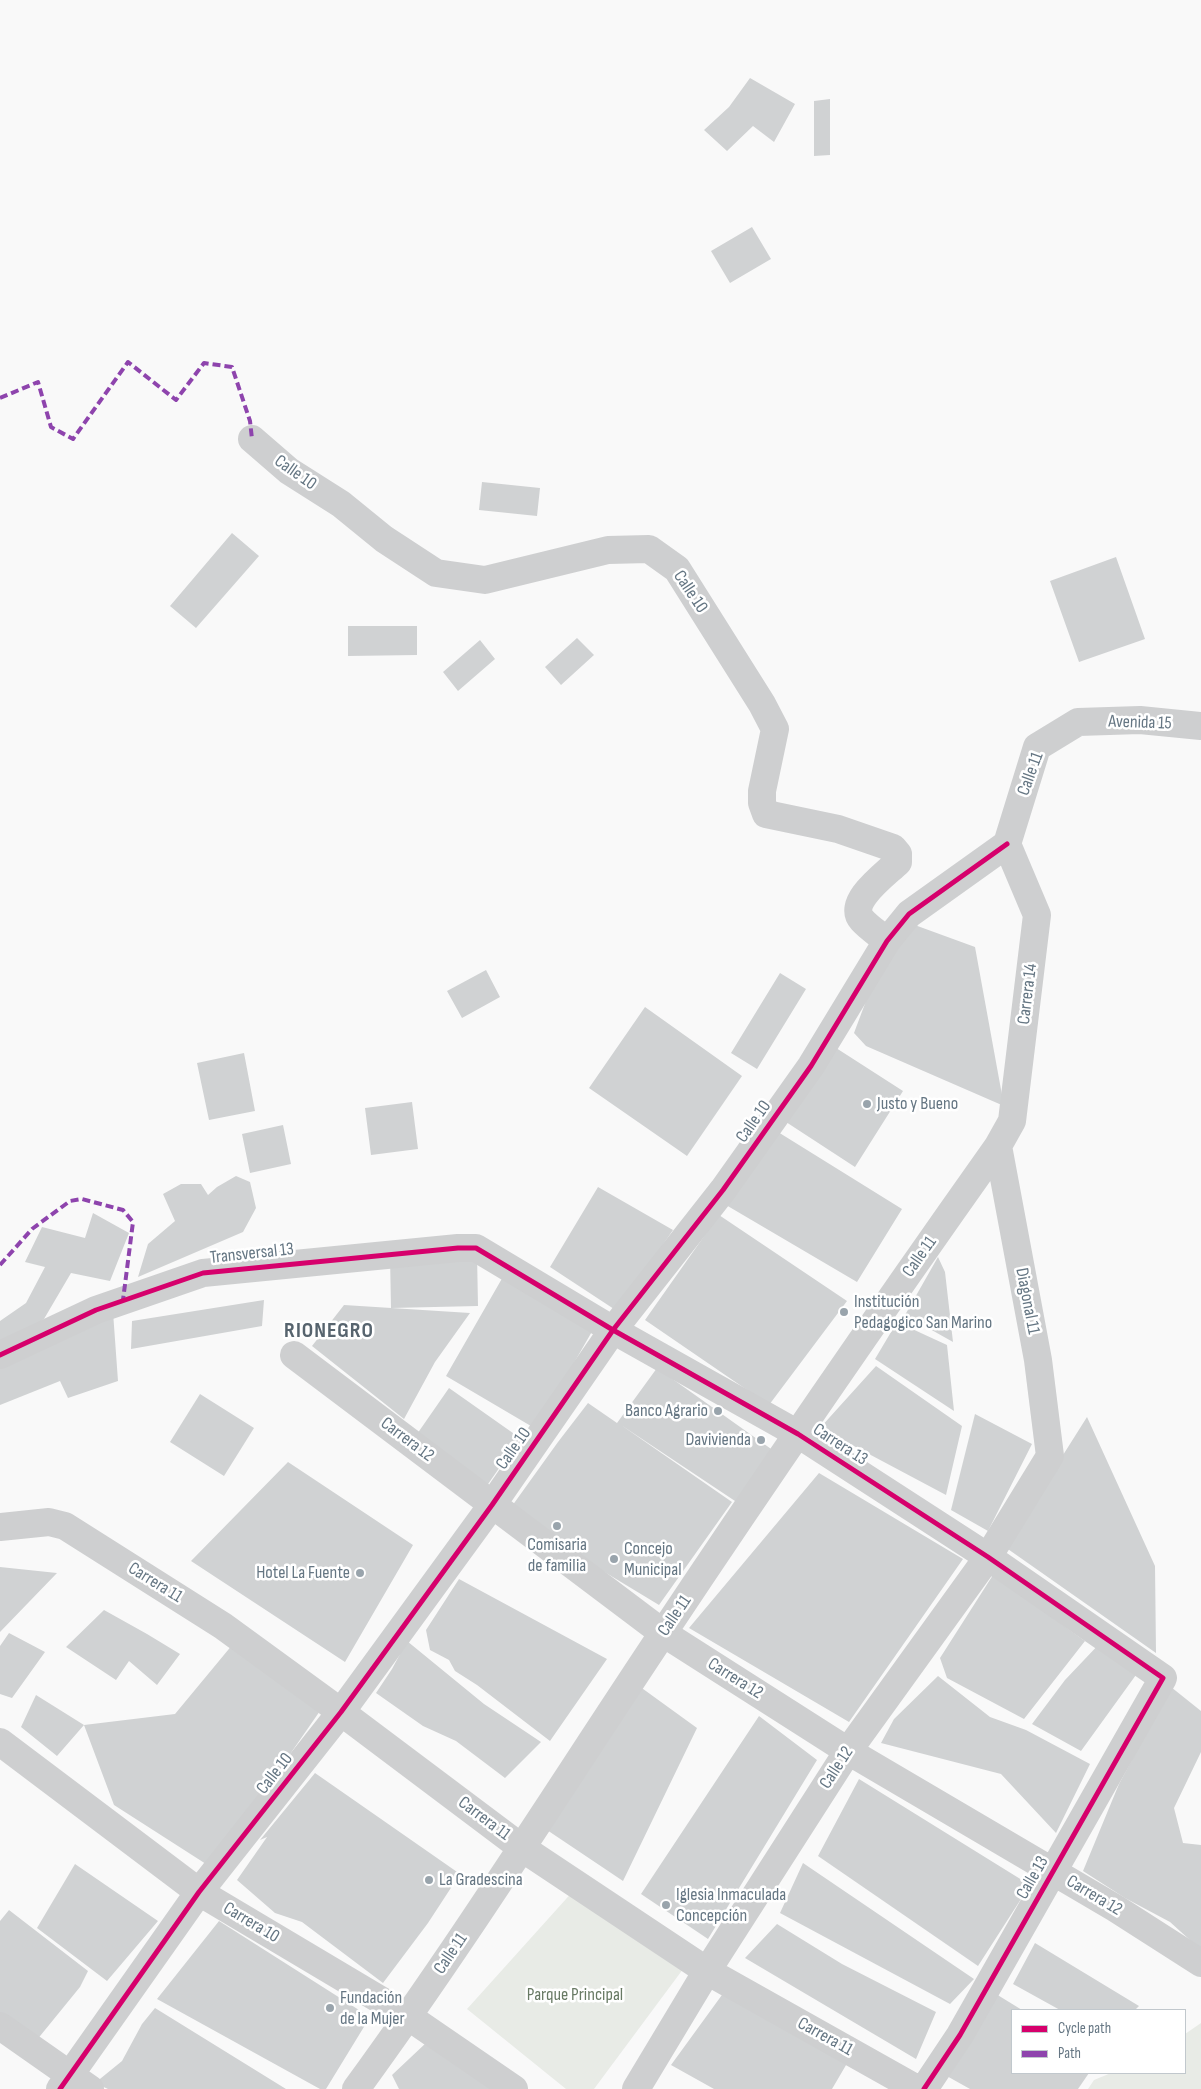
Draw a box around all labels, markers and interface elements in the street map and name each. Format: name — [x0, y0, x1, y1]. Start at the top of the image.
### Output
street label: Calle 10 — [270, 451, 320, 495]
street label: Calle 10 — [668, 567, 712, 617]
street label: Avenida 15 — [1108, 711, 1172, 735]
street label: Calle 11 — [1013, 749, 1049, 799]
street label: Carrera 14 — [1014, 962, 1042, 1026]
place label: Justo y Bueno — [877, 1093, 958, 1115]
street label: Calle 10 — [732, 1097, 776, 1147]
marker: Justo y Bueno — [861, 1098, 873, 1110]
street label: Calle 11 — [898, 1232, 942, 1282]
street label: Transversal 13 — [209, 1239, 295, 1269]
street label: Diagonal 11 — [1010, 1266, 1044, 1336]
place label: Institución Pedagogico San Marino — [854, 1291, 992, 1334]
marker: Institución Pedagogico San Marino — [838, 1306, 850, 1318]
district label: RIONEGRO — [283, 1318, 375, 1344]
place label: Banco Agrario — [625, 1400, 708, 1422]
marker: Banco Agrario — [712, 1405, 724, 1417]
street label: Carrera 12 — [376, 1413, 438, 1467]
street label: Carrera 13 — [808, 1419, 872, 1471]
street label: Calle 10 — [492, 1424, 536, 1474]
place label: Davivienda — [685, 1429, 751, 1451]
marker: Davivienda — [755, 1434, 767, 1446]
marker: Comisaria de familia — [551, 1520, 563, 1532]
place label: Comisaria de familia — [527, 1534, 587, 1576]
place label: Concejo Municipal — [624, 1538, 682, 1580]
marker: Concejo Municipal — [608, 1553, 620, 1565]
street label: Carrera 11 — [124, 1558, 186, 1608]
place label: Hotel La Fuente — [256, 1562, 350, 1584]
marker: Hotel La Fuente — [354, 1567, 366, 1579]
street label: Calle 11 — [654, 1591, 696, 1641]
street label: Carrera 12 — [703, 1654, 767, 1704]
street label: Calle 12 — [815, 1743, 859, 1793]
street label: Calle 10 — [252, 1749, 298, 1799]
street label: Carrera 11 — [454, 1792, 514, 1846]
street label: Calle 13 — [1012, 1853, 1054, 1903]
place label: La Gradescina — [439, 1869, 523, 1891]
street label: Carrera 12 — [1062, 1871, 1126, 1921]
marker: La Gradescina — [423, 1874, 435, 1886]
place label: Iglesia Inmaculada Concepción — [676, 1884, 786, 1926]
street label: Carrera 10 — [219, 1898, 283, 1948]
marker: Iglesia Inmaculada Concepción — [660, 1899, 672, 1911]
street label: Calle 11 — [430, 1929, 472, 1979]
park label: Parque Principal — [527, 1984, 623, 2006]
place label: Fundación de la Mujer — [340, 1987, 405, 2030]
marker: Fundación de la Mujer — [324, 2002, 336, 2014]
legend — [1011, 2009, 1186, 2074]
street label: Carrera 11 — [794, 2013, 856, 2061]
text: Cycle path — [1058, 2019, 1111, 2038]
text: Path — [1058, 2044, 1081, 2063]

